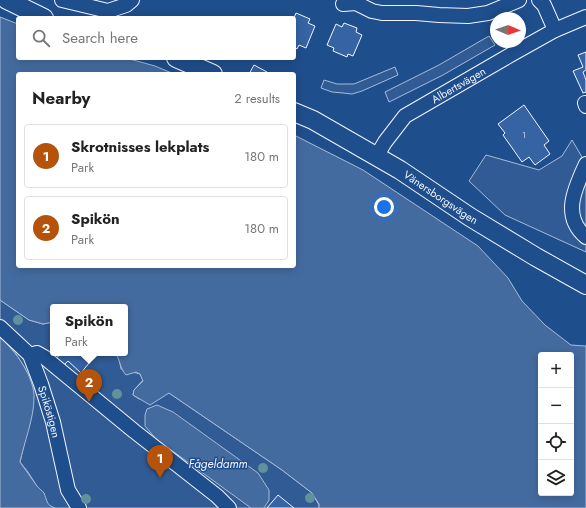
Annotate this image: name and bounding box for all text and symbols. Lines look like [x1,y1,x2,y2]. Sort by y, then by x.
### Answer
north arrow [490,12,526,48]
search box [16,16,296,60]
icon: search [30,27,52,49]
text: Search here [62,27,138,49]
street label: Albertsvägen [428,63,489,107]
text: Nearby [32,86,90,110]
text: 2 results [234,89,280,108]
house number: 1 [522,128,526,141]
text: Skrotnisses lekplats [71,136,209,158]
text: 1 [43,147,49,166]
text: 180 m [244,147,279,166]
text: Park [71,158,94,177]
street label: Vänersborgsvägen [400,167,481,228]
your location [374,197,394,217]
text: Spikön [71,208,120,230]
text: 2 [42,219,50,238]
text: 180 m [244,219,279,238]
text: Park [71,230,94,249]
popup [50,304,128,356]
text: Spikön [65,310,113,332]
text: Park [65,332,88,351]
map controls [538,352,574,496]
button: + [538,352,574,388]
pin: 2 [76,369,102,402]
street label: Spiköstigen [34,384,64,439]
button: − [538,388,574,424]
button: locate [538,424,574,460]
pin: 1 [147,445,173,478]
water label: Fågeldamm [188,455,248,473]
button: layers [538,460,574,496]

